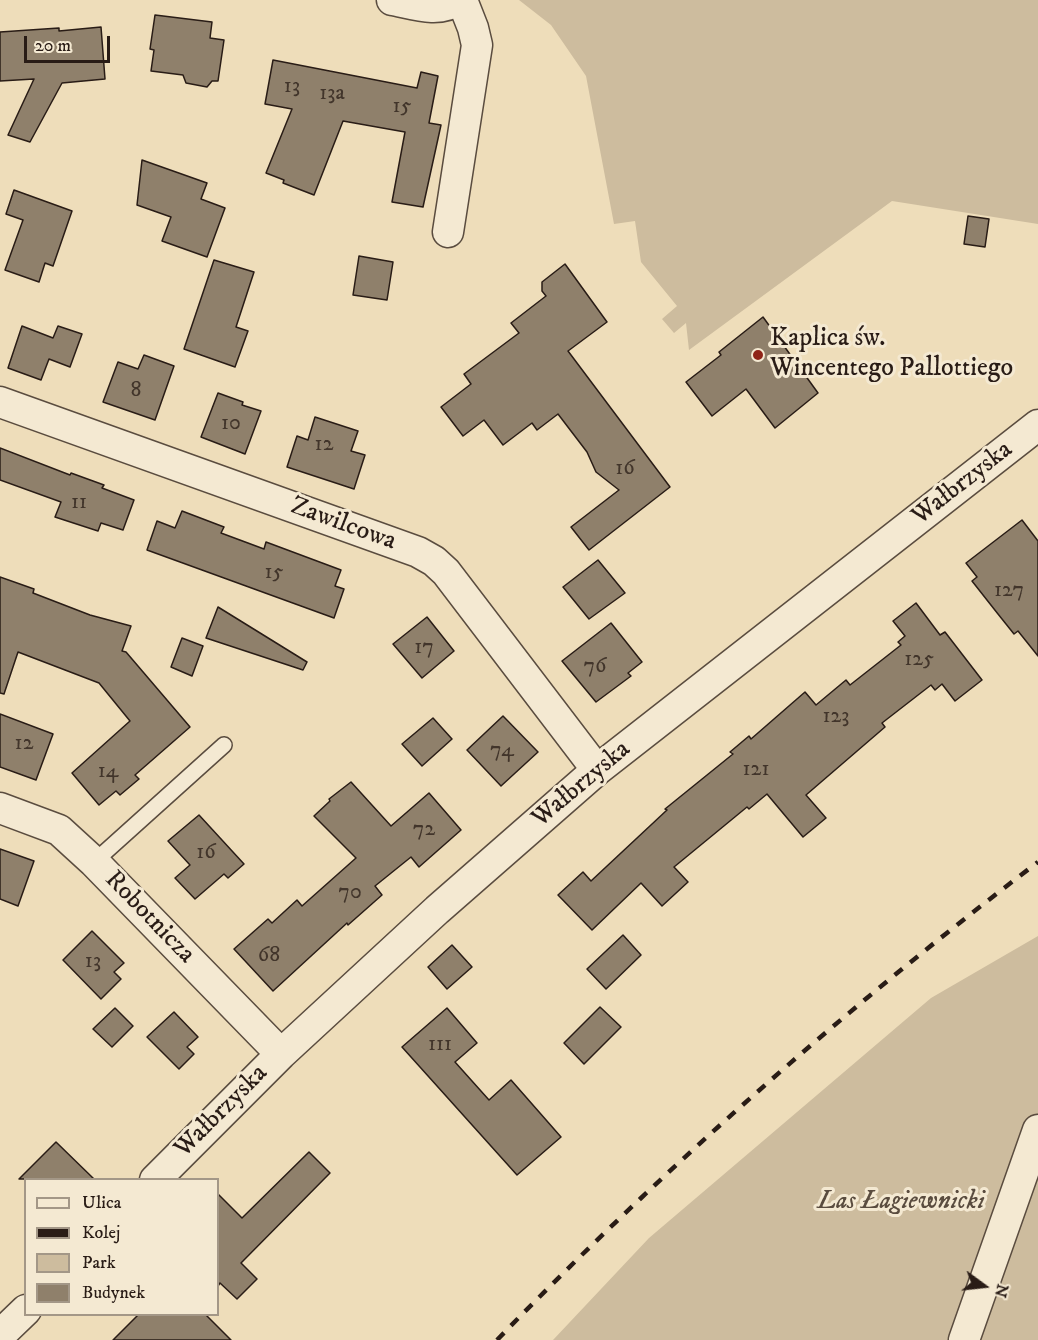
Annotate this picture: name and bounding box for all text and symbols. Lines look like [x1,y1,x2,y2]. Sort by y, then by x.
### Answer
scale bar [27,24,112,62]
text: 20 m [35,35,71,57]
house number: 13 [284,74,300,100]
house number: 13a [319,81,345,107]
house number: 15 [393,94,411,120]
place label: Kaplica św. Wincentego Pallottiego [770,324,1013,386]
marker: Kaplica św. Wincentego Pallottiego [751,348,765,362]
house number: 8 [130,378,142,404]
house number: 10 [221,411,241,437]
house number: 12 [315,432,333,458]
street label: Wałbrzyska [907,435,1019,533]
house number: 16 [615,456,635,482]
house number: 11 [71,490,87,516]
street label: Zawilcowa [286,492,400,558]
house number: 15 [265,560,283,586]
house number: 127 [994,578,1024,604]
house number: 17 [414,635,434,661]
house number: 125 [904,647,934,673]
house number: 76 [584,654,606,680]
house number: 123 [822,704,850,730]
house number: 12 [15,731,33,757]
street label: Wałbrzyska [526,735,638,835]
house number: 74 [490,738,514,764]
house number: 121 [743,757,769,783]
house number: 14 [98,759,118,785]
house number: 72 [413,817,435,843]
house number: 16 [196,840,216,866]
street label: Robotnicza [97,865,201,971]
house number: 70 [338,880,362,906]
house number: 68 [258,943,280,969]
house number: 13 [85,949,101,975]
house number: 111 [428,1032,452,1058]
street label: Wałbrzyska [169,1059,275,1165]
legend [24,1178,219,1316]
park label: Las Łagiewnicki [817,1187,985,1219]
text: Ulica [82,1192,121,1214]
text: Kolej [82,1222,120,1244]
text: Park [82,1252,116,1274]
north arrow [954,1256,1014,1316]
text: Budynek [82,1282,145,1304]
text: N [990,1282,1013,1300]

